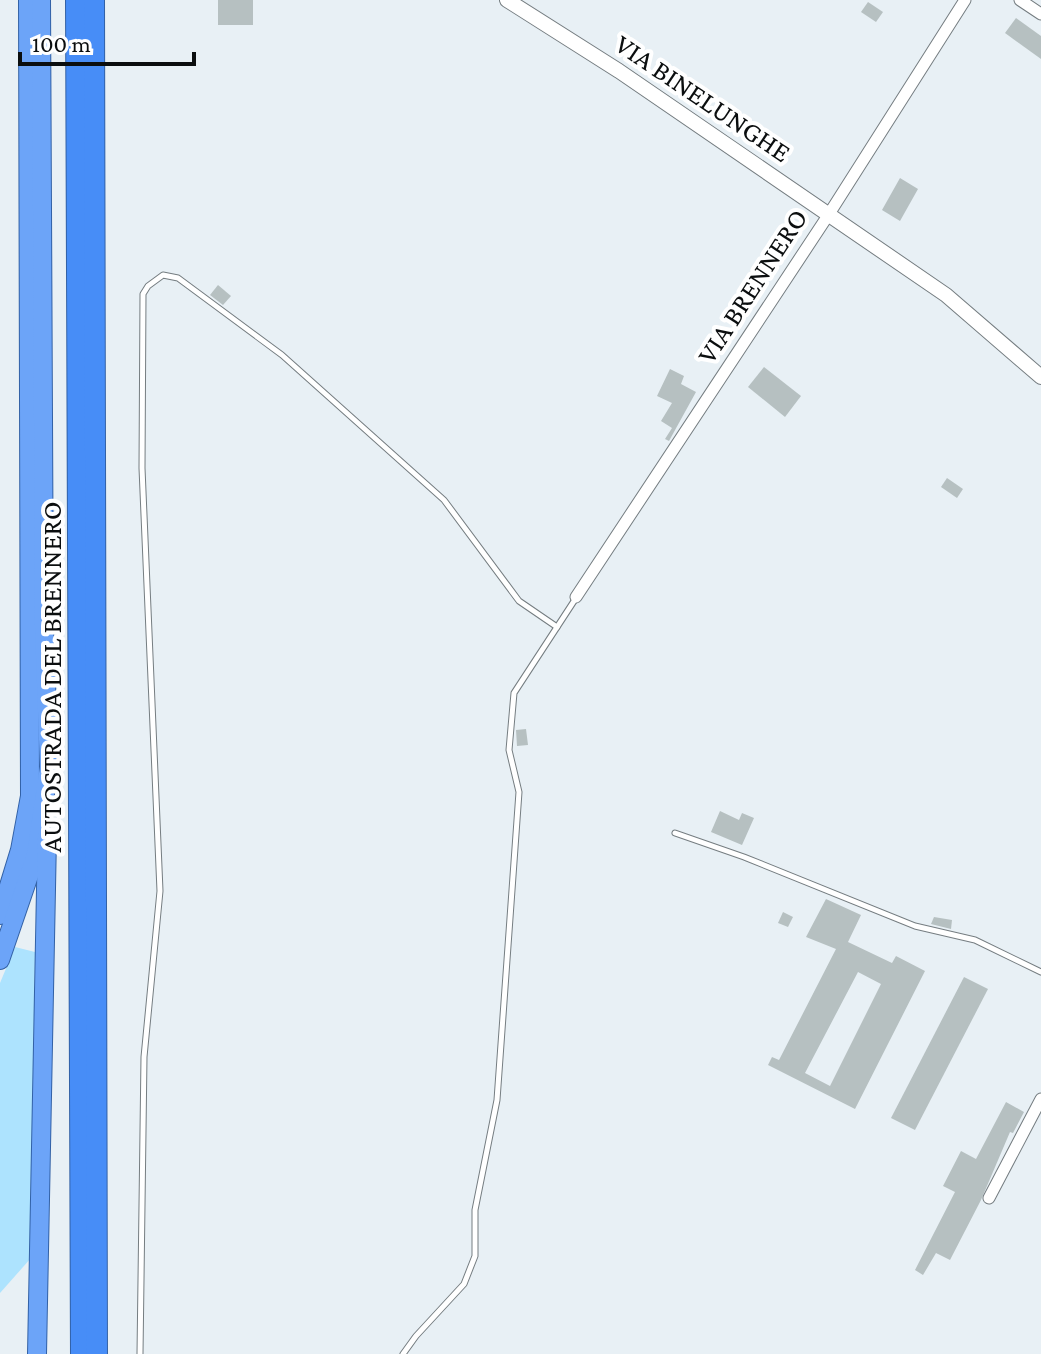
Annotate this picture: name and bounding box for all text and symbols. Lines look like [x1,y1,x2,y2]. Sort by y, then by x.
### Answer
scale bar [20,16,194,66]
street label: VIA BINELUNGHE [609,28,797,168]
text: 100 m [32,30,91,57]
street label: VIA BRENNERO [691,203,813,369]
street label: AUTOSTRADA DEL BRENNERO [36,501,67,853]

